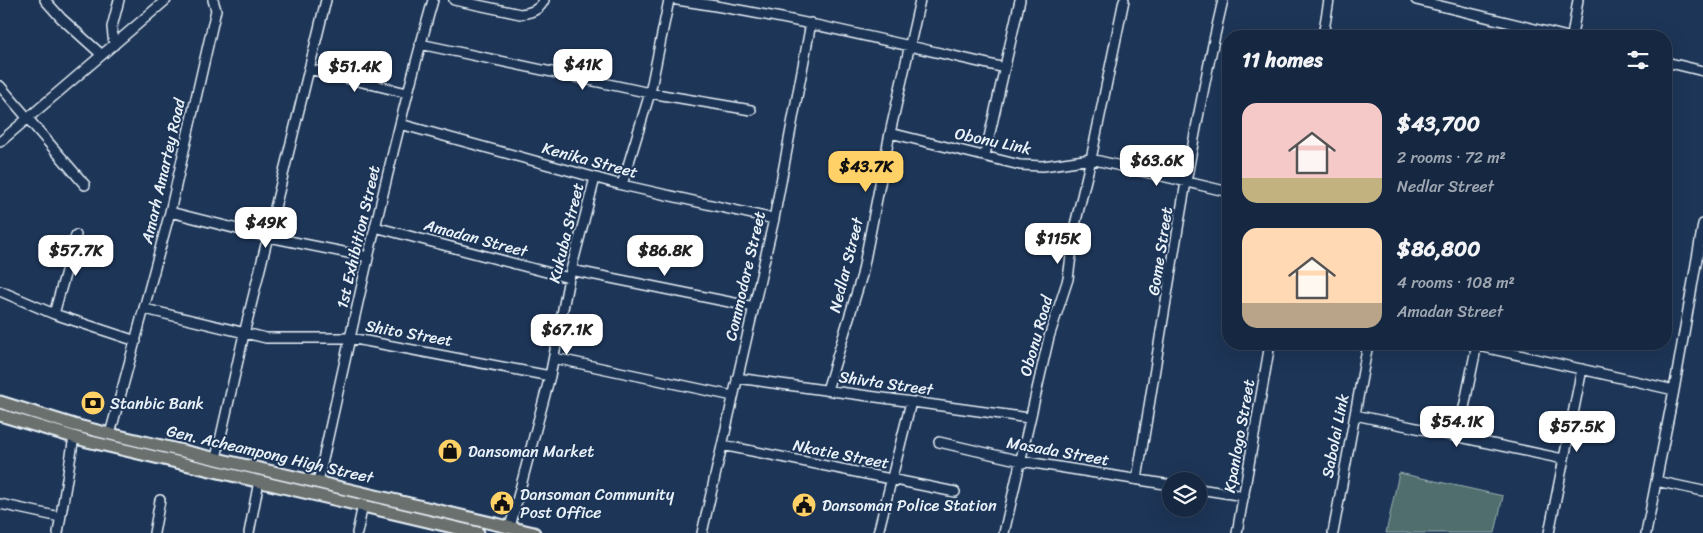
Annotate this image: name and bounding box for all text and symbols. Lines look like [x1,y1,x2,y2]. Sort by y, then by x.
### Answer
text: 11 homes [1242,41,1323,79]
icon: filters [1624,46,1652,74]
pin: $41K [553,48,613,91]
text: $41K [564,50,602,79]
pin: $51.4K [314,51,396,93]
text: $51.4K [329,52,381,81]
street label: Amarh Amartey Road [132,94,194,247]
text: $43,700 [1397,105,1480,143]
street label: Obonu Link [952,119,1034,163]
icon: home [1282,123,1342,183]
street label: Kenika Street [539,133,641,187]
text: 2 rooms · 72 m² [1397,143,1506,172]
pin: $63.6K [1116,144,1198,187]
text: $63.6K [1131,146,1183,175]
pin: $43.7K [825,150,907,193]
text: $43.7K [839,152,893,181]
street label: 1st Exhibition Street [327,162,389,312]
text: Nedlar Street [1397,172,1494,201]
street label: Kukuba Street [540,180,592,286]
street label: Gome Street [1139,205,1181,297]
pin: $49K [236,206,296,249]
text: $49K [246,208,286,237]
street label: Commodore Street [716,208,774,344]
street label: Amadan Street [420,210,532,266]
street label: Nedlar Street [820,214,872,316]
pin: $115K [1023,222,1093,265]
text: $115K [1036,224,1080,253]
text: $86,800 [1397,230,1481,268]
pin: $57.7K [35,234,117,277]
pin: $86.8K [624,234,706,277]
text: $57.7K [49,236,103,265]
text: $86.8K [638,236,692,265]
icon: home [1282,248,1342,308]
text: 4 rooms · 108 m² [1397,268,1515,297]
street label: Obonu Road [1011,291,1062,380]
text: Amadan Street [1397,297,1503,326]
street label: Shito Street [363,311,455,355]
pin: $67.1K [526,314,608,356]
text: $67.1K [542,315,592,344]
street label: Shivta Street [837,362,936,404]
street label: Kpanlogo Street [1215,377,1263,495]
place label: Stanbic Bank [110,389,204,418]
bank icon: Stanbic Bank [80,390,106,416]
street label: Sabolai Link [1313,391,1357,481]
pin: $54.1K [1416,406,1498,448]
text: $54.1K [1431,407,1483,436]
pin: $57.5K [1536,410,1618,453]
text: $57.5K [1550,412,1604,441]
street label: Gen. Acheampong High Street [164,416,377,492]
street label: Masada Street [1004,428,1112,474]
street label: Nkatie Street [790,430,892,478]
place label: Dansoman Market [468,437,594,466]
shop icon: Dansoman Market [437,438,463,464]
map controls [1162,472,1207,517]
button: layers [1162,472,1207,517]
place label: Dansoman Community Post Office [520,480,675,527]
public building icon: Dansoman Community Post Office [489,490,515,516]
place label: Dansoman Police Station [822,491,997,520]
public building icon: Dansoman Police Station [791,492,817,518]

